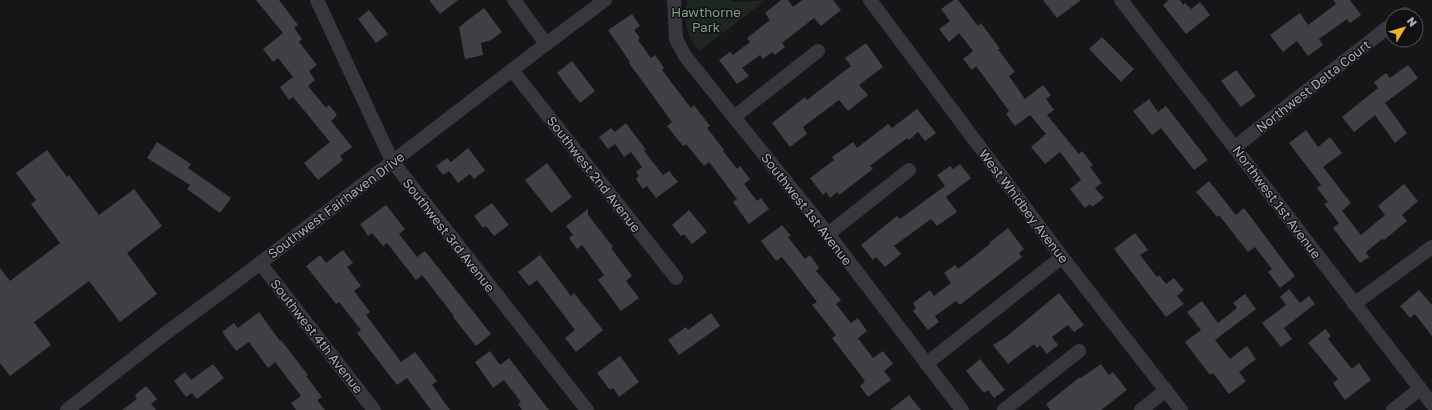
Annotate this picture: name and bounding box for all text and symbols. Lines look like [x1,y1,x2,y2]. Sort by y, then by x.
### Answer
park label: Hawthorne Park [671,4,741,35]
north arrow [1384,8,1424,48]
text: N [1405,14,1420,29]
street label: Northwest Delta Court [1253,36,1373,136]
street label: Southwest 2nd Avenue [544,113,644,235]
street label: Northwest 1st Avenue [1229,143,1325,261]
street label: West Whidbey Avenue [976,146,1072,266]
street label: Southwest Fairhaven Drive [265,148,407,262]
street label: Southwest 1st Avenue [758,150,856,268]
street label: Southwest 3rd Avenue [400,175,498,295]
street label: Southwest 4th Avenue [267,276,367,396]

